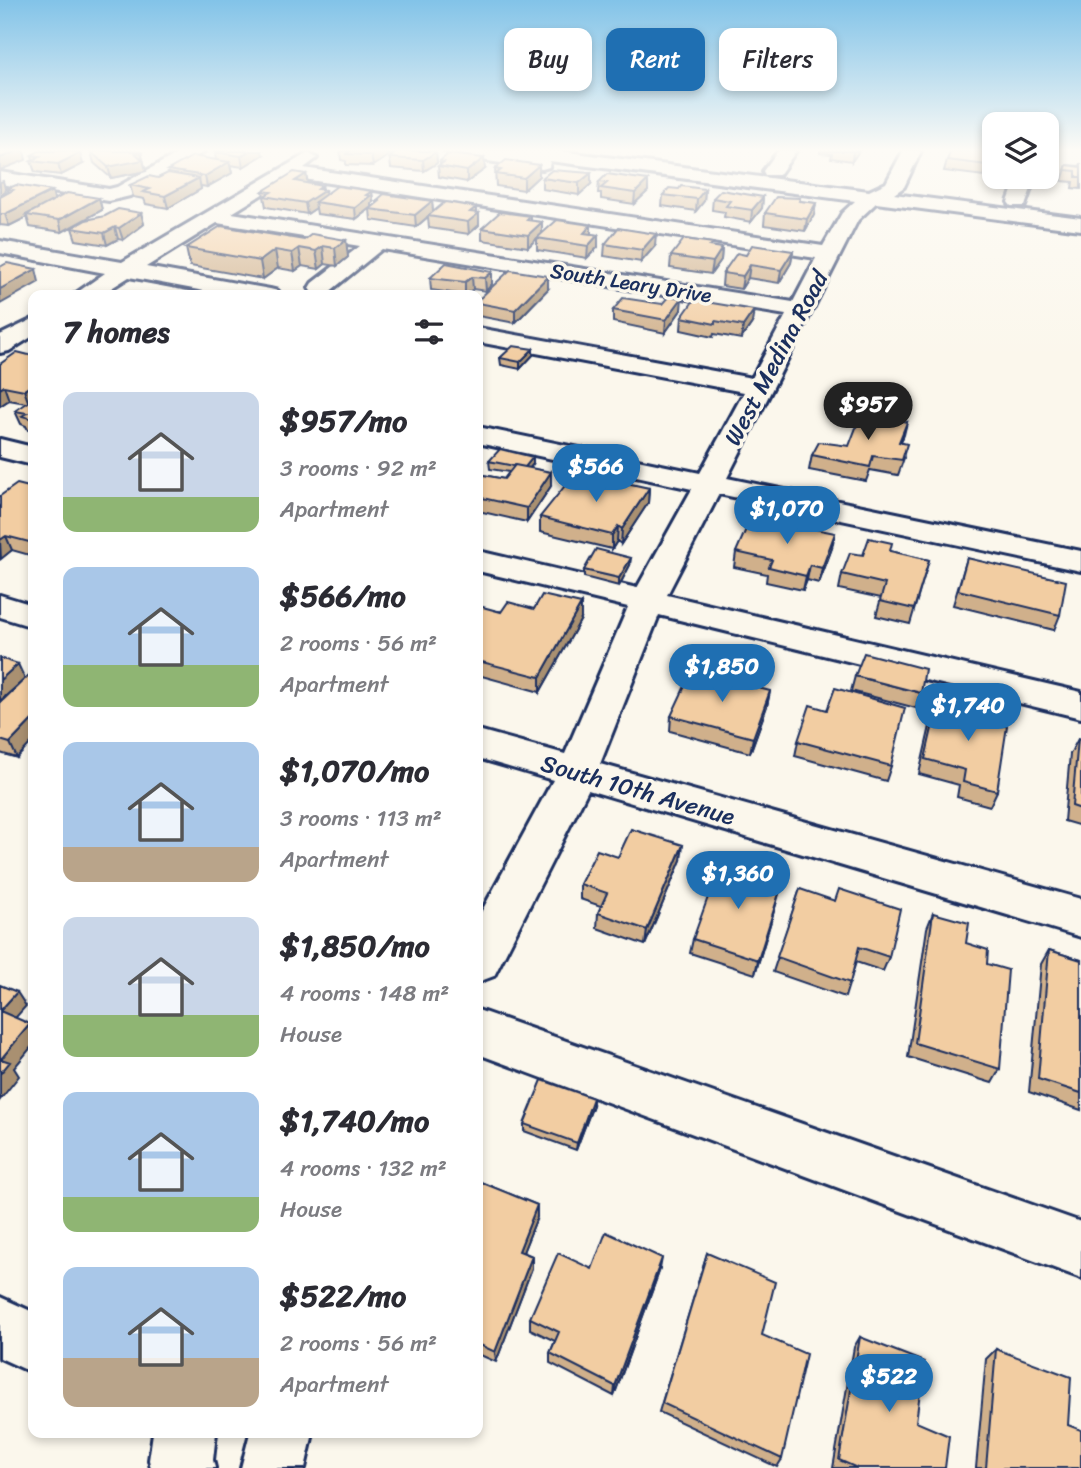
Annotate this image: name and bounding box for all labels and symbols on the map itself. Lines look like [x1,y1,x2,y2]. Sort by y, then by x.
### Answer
street label: South Leary Drive [548,251,714,315]
street label: West Medina Road [712,262,841,453]
pin: $957 [827,382,909,442]
pin: $566 [555,444,637,504]
pin: $1,070 [730,486,844,546]
pin: $1,850 [665,644,779,704]
pin: $1,740 [911,684,1025,743]
street label: South 10th Avenue [536,742,740,838]
pin: $1,360 [681,852,795,911]
pin: $522 [848,1354,930,1414]

